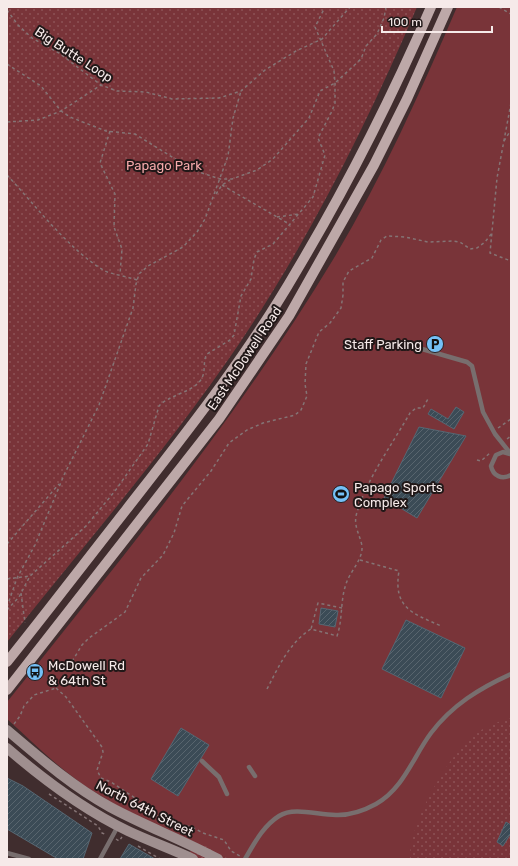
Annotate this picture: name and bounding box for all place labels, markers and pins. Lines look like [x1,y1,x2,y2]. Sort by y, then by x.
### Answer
parking icon: Staff Parking [425,334,445,354]
place label: Staff Parking [344,337,422,353]
place label: Papago Sports Complex [354,480,443,510]
sports icon: Papago Sports Complex [331,484,351,504]
place label: McDowell Rd & 64th St [48,658,125,688]
bus stop icon: McDowell Rd & 64th St [25,662,45,682]

